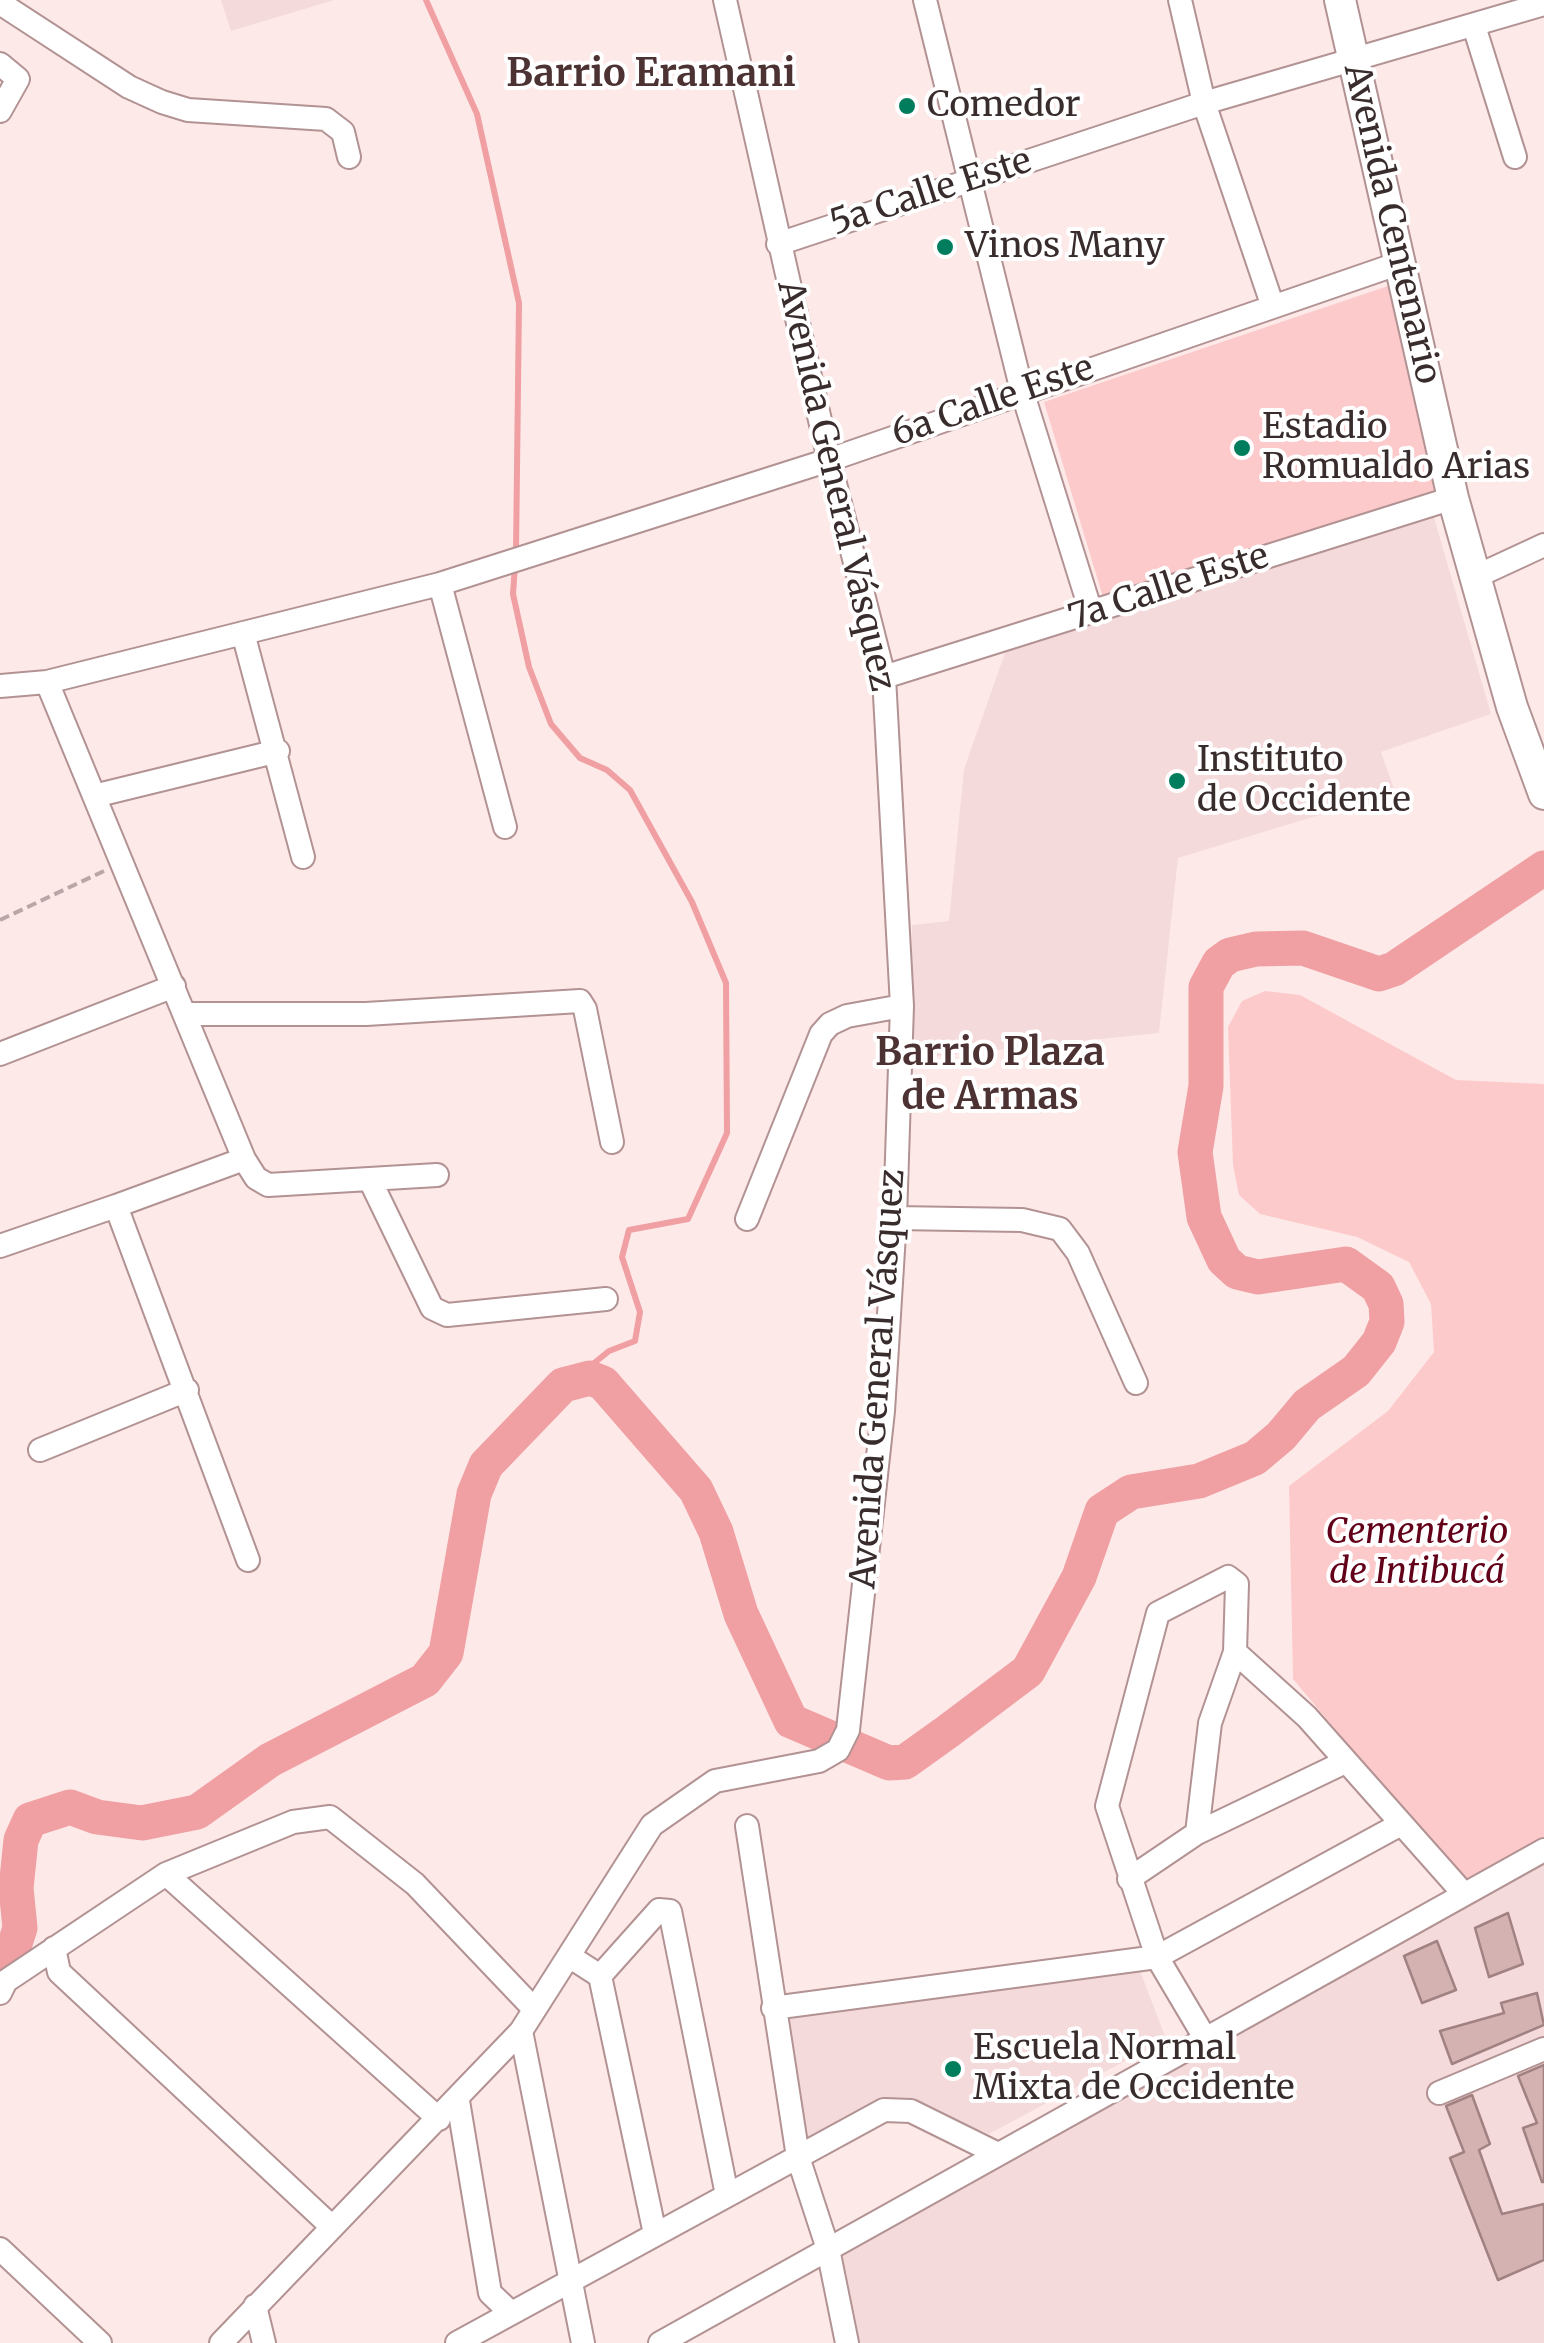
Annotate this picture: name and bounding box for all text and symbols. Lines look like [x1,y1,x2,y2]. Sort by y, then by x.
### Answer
district label: Barrio Eramani [506,52,796,98]
street label: Avenida Centenario [1334,60,1448,388]
place label: Comedor [927,85,1081,127]
marker: Comedor [896,95,918,117]
street label: 5a Calle Este [825,141,1037,245]
place label: Vinos Many [965,226,1165,268]
marker: Vinos Many [934,236,956,258]
street label: Avenida General Vásquez [767,277,903,695]
street label: 6a Calle Este [887,348,1099,456]
place label: Estadio Romualdo Arias [1262,407,1530,489]
marker: Estadio Romualdo Arias [1231,437,1253,459]
street label: 7a Calle Este [1064,536,1274,640]
place label: Instituto de Occidente [1197,740,1411,822]
marker: Instituto de Occidente [1166,770,1188,792]
district label: Barrio Plaza de Armas [875,1031,1105,1120]
street label: Avenida General Vásquez [843,1168,915,1590]
park label: Cementerio de Intibucá [1326,1512,1508,1594]
place label: Escuela Normal Mixta de Occidente [973,2028,1295,2110]
marker: Escuela Normal Mixta de Occidente [942,2058,964,2080]

